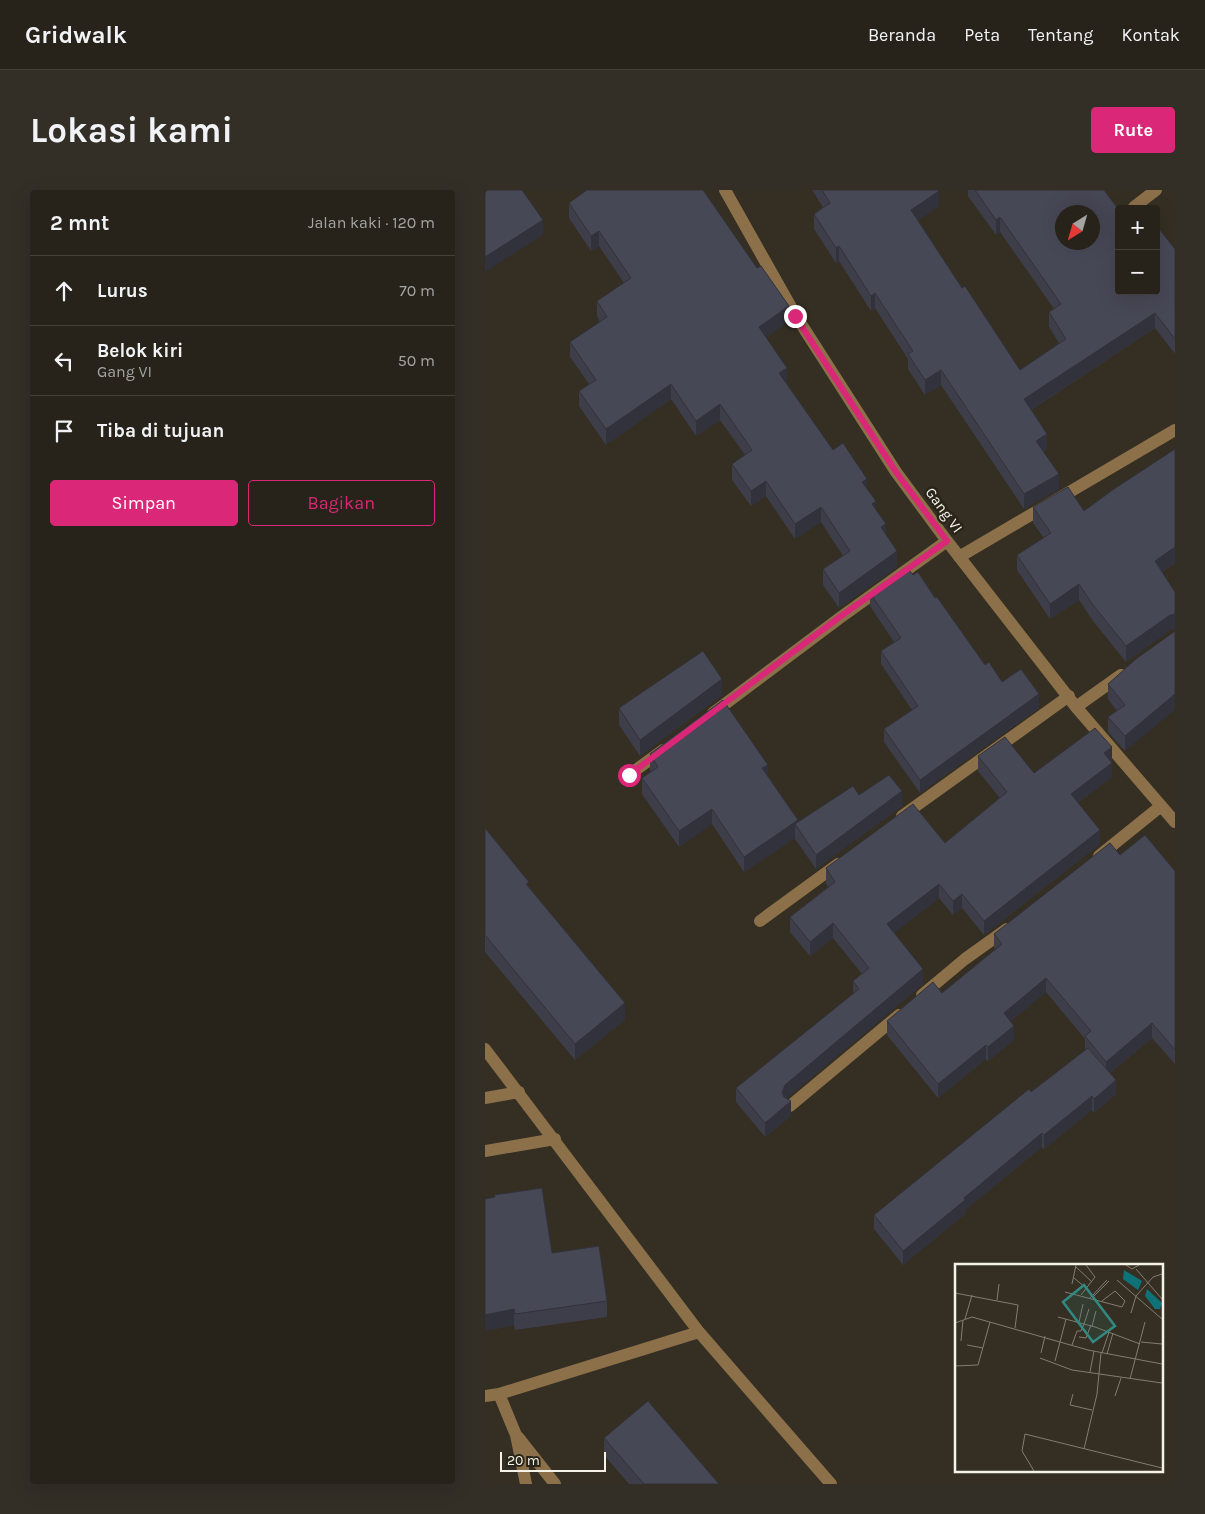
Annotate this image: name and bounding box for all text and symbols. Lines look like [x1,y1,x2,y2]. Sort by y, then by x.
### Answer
text: Gridwalk [25,21,127,49]
text: Beranda [868,24,936,46]
text: Peta [964,24,1000,46]
text: Tentang [1028,24,1094,46]
text: Kontak [1122,24,1180,46]
button: Rute [1091,107,1175,153]
text: Lokasi kami [30,110,233,151]
north arrow [1055,205,1100,250]
map controls [1115,205,1160,295]
button: + [1115,205,1160,250]
text: 2 mnt [50,211,109,235]
text: Jalan kaki · 120 m [308,213,435,232]
button: − [1115,250,1160,295]
icon: ahead [50,277,78,305]
text: Lurus [97,280,148,302]
text: 70 m [399,281,435,300]
route end [784,305,807,328]
text: Belok kiri [97,340,183,362]
icon: left [50,347,78,375]
text: 50 m [398,351,435,370]
text: Gang VI [97,362,152,381]
icon: arrive [50,417,78,445]
text: Tiba di tujuan [97,420,224,442]
button: Simpan [50,480,238,526]
button: Bagikan [248,480,435,526]
street label: Gang VI [922,484,966,536]
route start [618,764,641,787]
inset map [955,1264,1163,1472]
scale bar [500,1449,606,1472]
text: 20 m [507,1452,540,1469]

